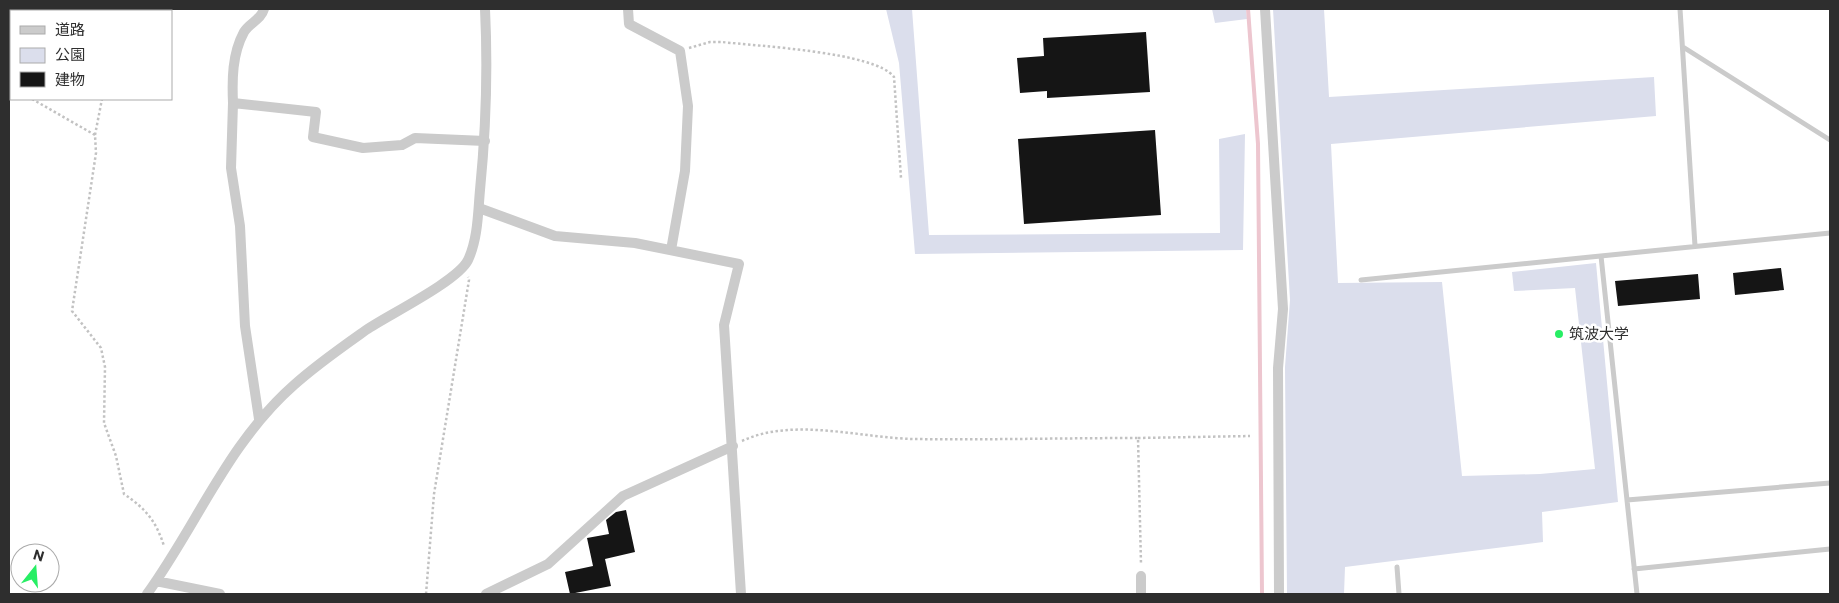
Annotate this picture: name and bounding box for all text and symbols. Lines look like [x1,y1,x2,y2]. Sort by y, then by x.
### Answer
legend [10,10,172,100]
text: 道路 [55,20,85,38]
text: 公園 [55,45,85,63]
text: 建物 [55,70,85,88]
place label: 筑波大学 [1569,324,1629,342]
marker: 筑波大学 [1553,328,1565,340]
north arrow [10,543,60,593]
text: N [31,545,46,565]

